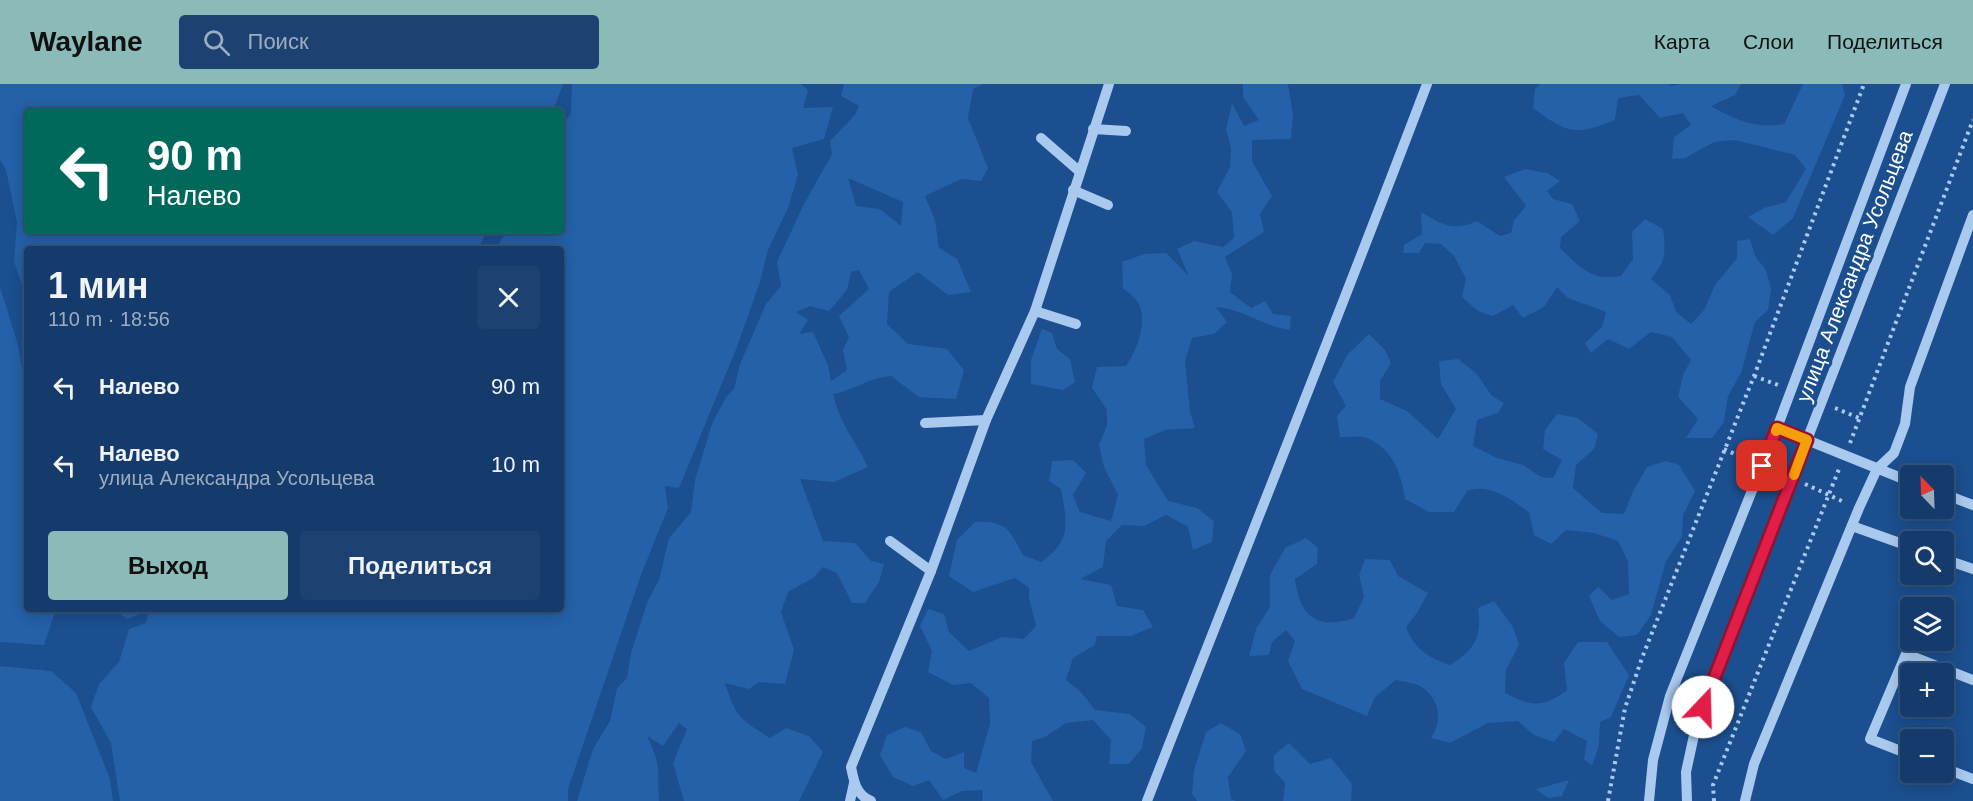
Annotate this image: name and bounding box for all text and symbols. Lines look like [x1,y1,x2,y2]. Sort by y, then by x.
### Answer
search box [179,15,599,69]
text: Waylane [30,26,143,57]
icon: search [200,26,233,59]
text: Поиск [248,29,309,54]
text: Карта [1654,30,1710,53]
text: Слои [1743,30,1794,53]
text: Поделиться [1827,30,1943,53]
street label: улица Александра Усольцева [1791,127,1917,405]
icon: left [48,132,126,210]
text: 90 m [147,132,243,179]
text: Налево [147,181,241,211]
text: 1 мин [48,265,149,306]
button: close [477,266,540,329]
text: 110 m · 18:56 [48,308,170,330]
icon: left [48,371,81,404]
text: Налево [99,374,180,399]
text: 90 m [491,374,540,399]
pin [1736,440,1787,491]
text: Налево [99,441,180,466]
icon: left [48,449,81,482]
icon: arrive [1745,449,1778,482]
text: 10 m [491,452,540,477]
north arrow [1900,465,1954,519]
map controls [1900,465,1954,783]
text: улица Александра Усольцева [99,467,375,489]
button: Выход [48,531,288,600]
button: Поделиться [300,531,540,600]
button: search [1900,531,1954,585]
button: layers [1900,597,1954,651]
button: + [1900,663,1954,717]
position arrow [1671,675,1735,739]
button: − [1900,729,1954,783]

